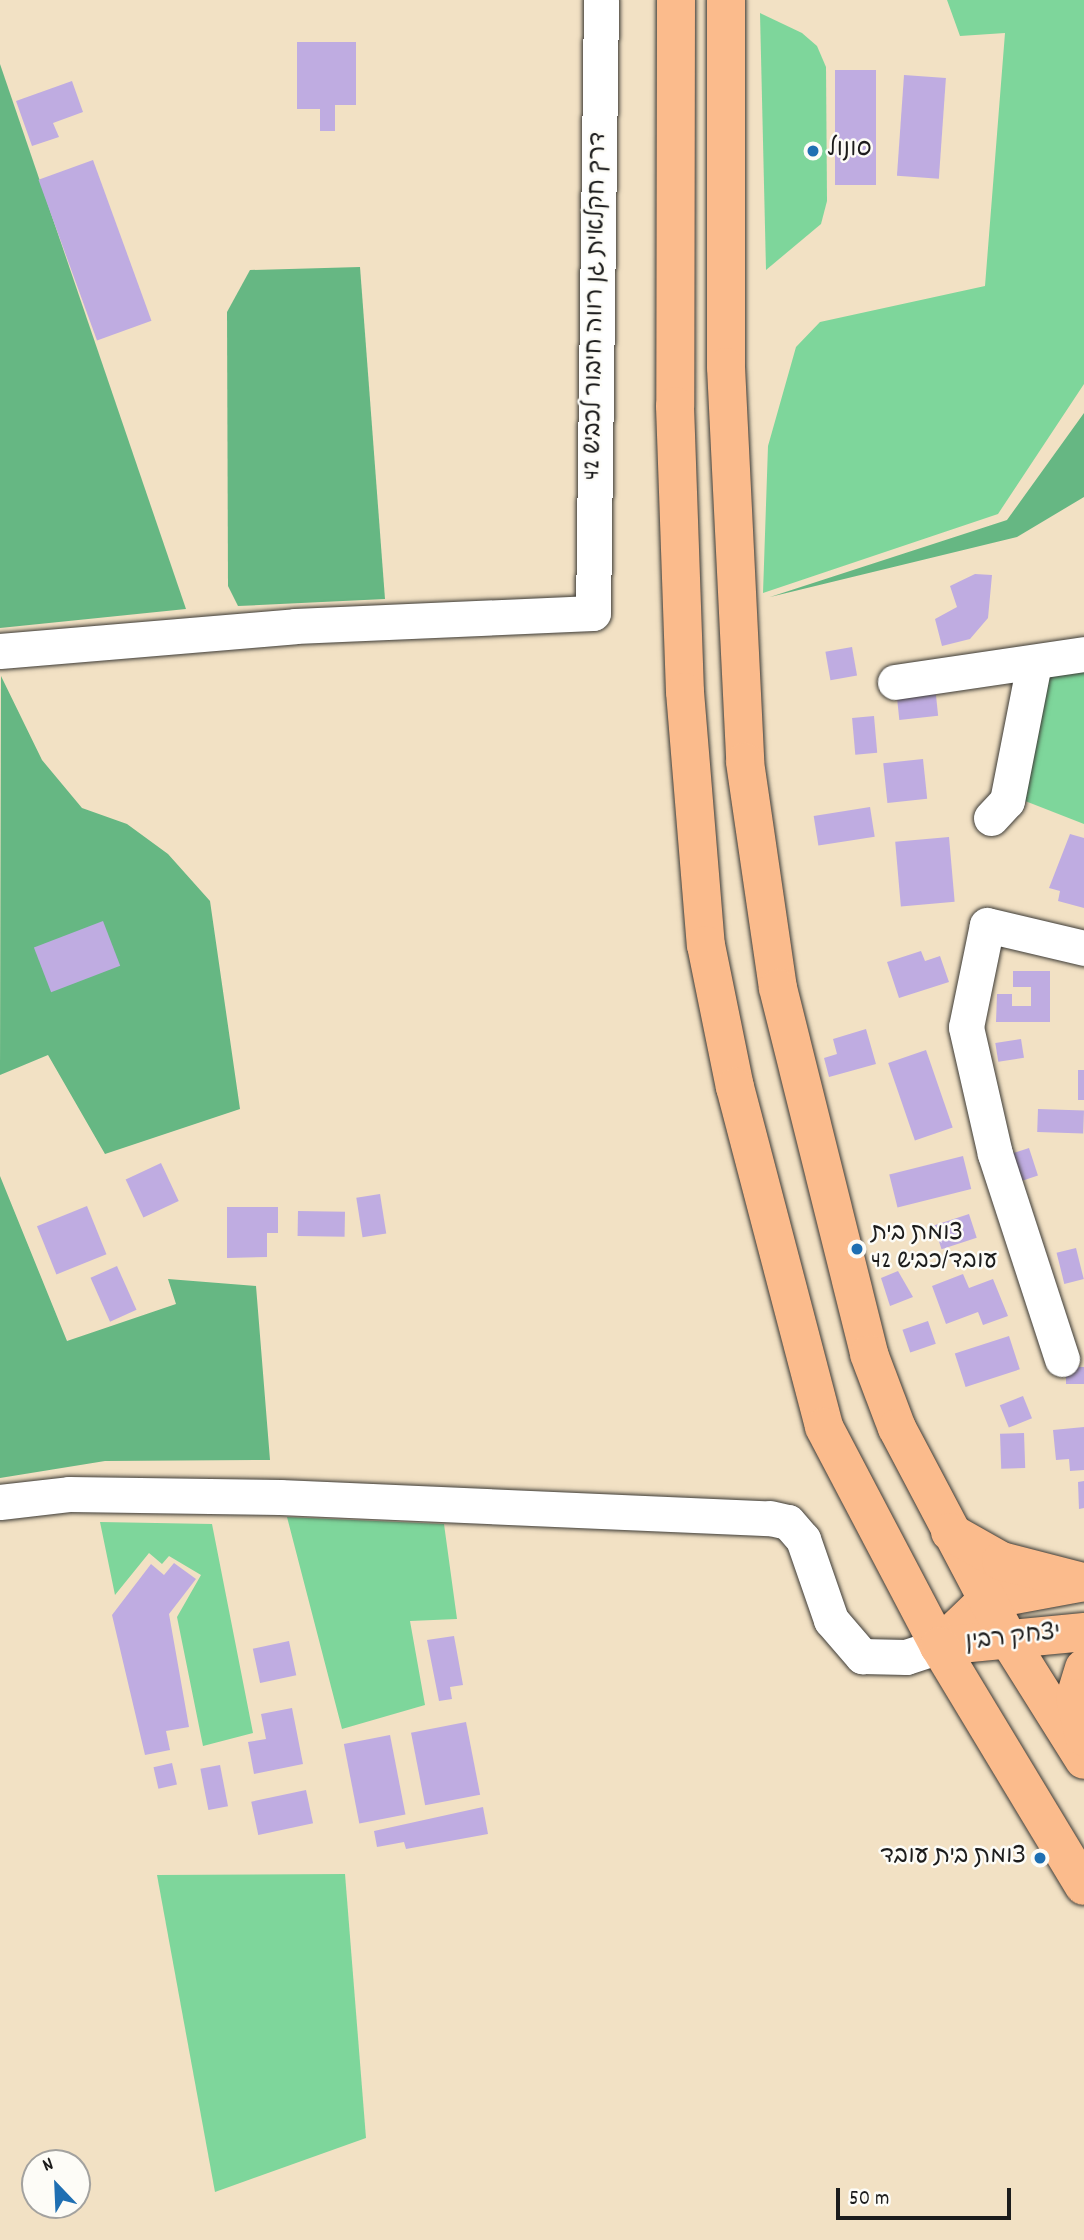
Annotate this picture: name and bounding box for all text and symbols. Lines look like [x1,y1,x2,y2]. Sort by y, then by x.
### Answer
street label: דרך חקלאית גן רווה חיבור לכביש 42 [580,132,614,480]
place label: סונול [827,137,872,165]
marker: סונול [805,143,821,159]
place label: צומת בית עובד/כביש 42 [871,1221,997,1277]
marker: צומת בית עובד/כביש 42 [849,1241,865,1257]
street label: יצחק רבין [964,1620,1062,1658]
place label: צומת בית עובד [880,1844,1026,1872]
marker: צומת בית עובד [1032,1850,1048,1866]
north arrow [21,2149,91,2219]
text: N [39,2152,58,2180]
scale bar [839,2174,1014,2218]
text: 50 m [849,2185,889,2215]

